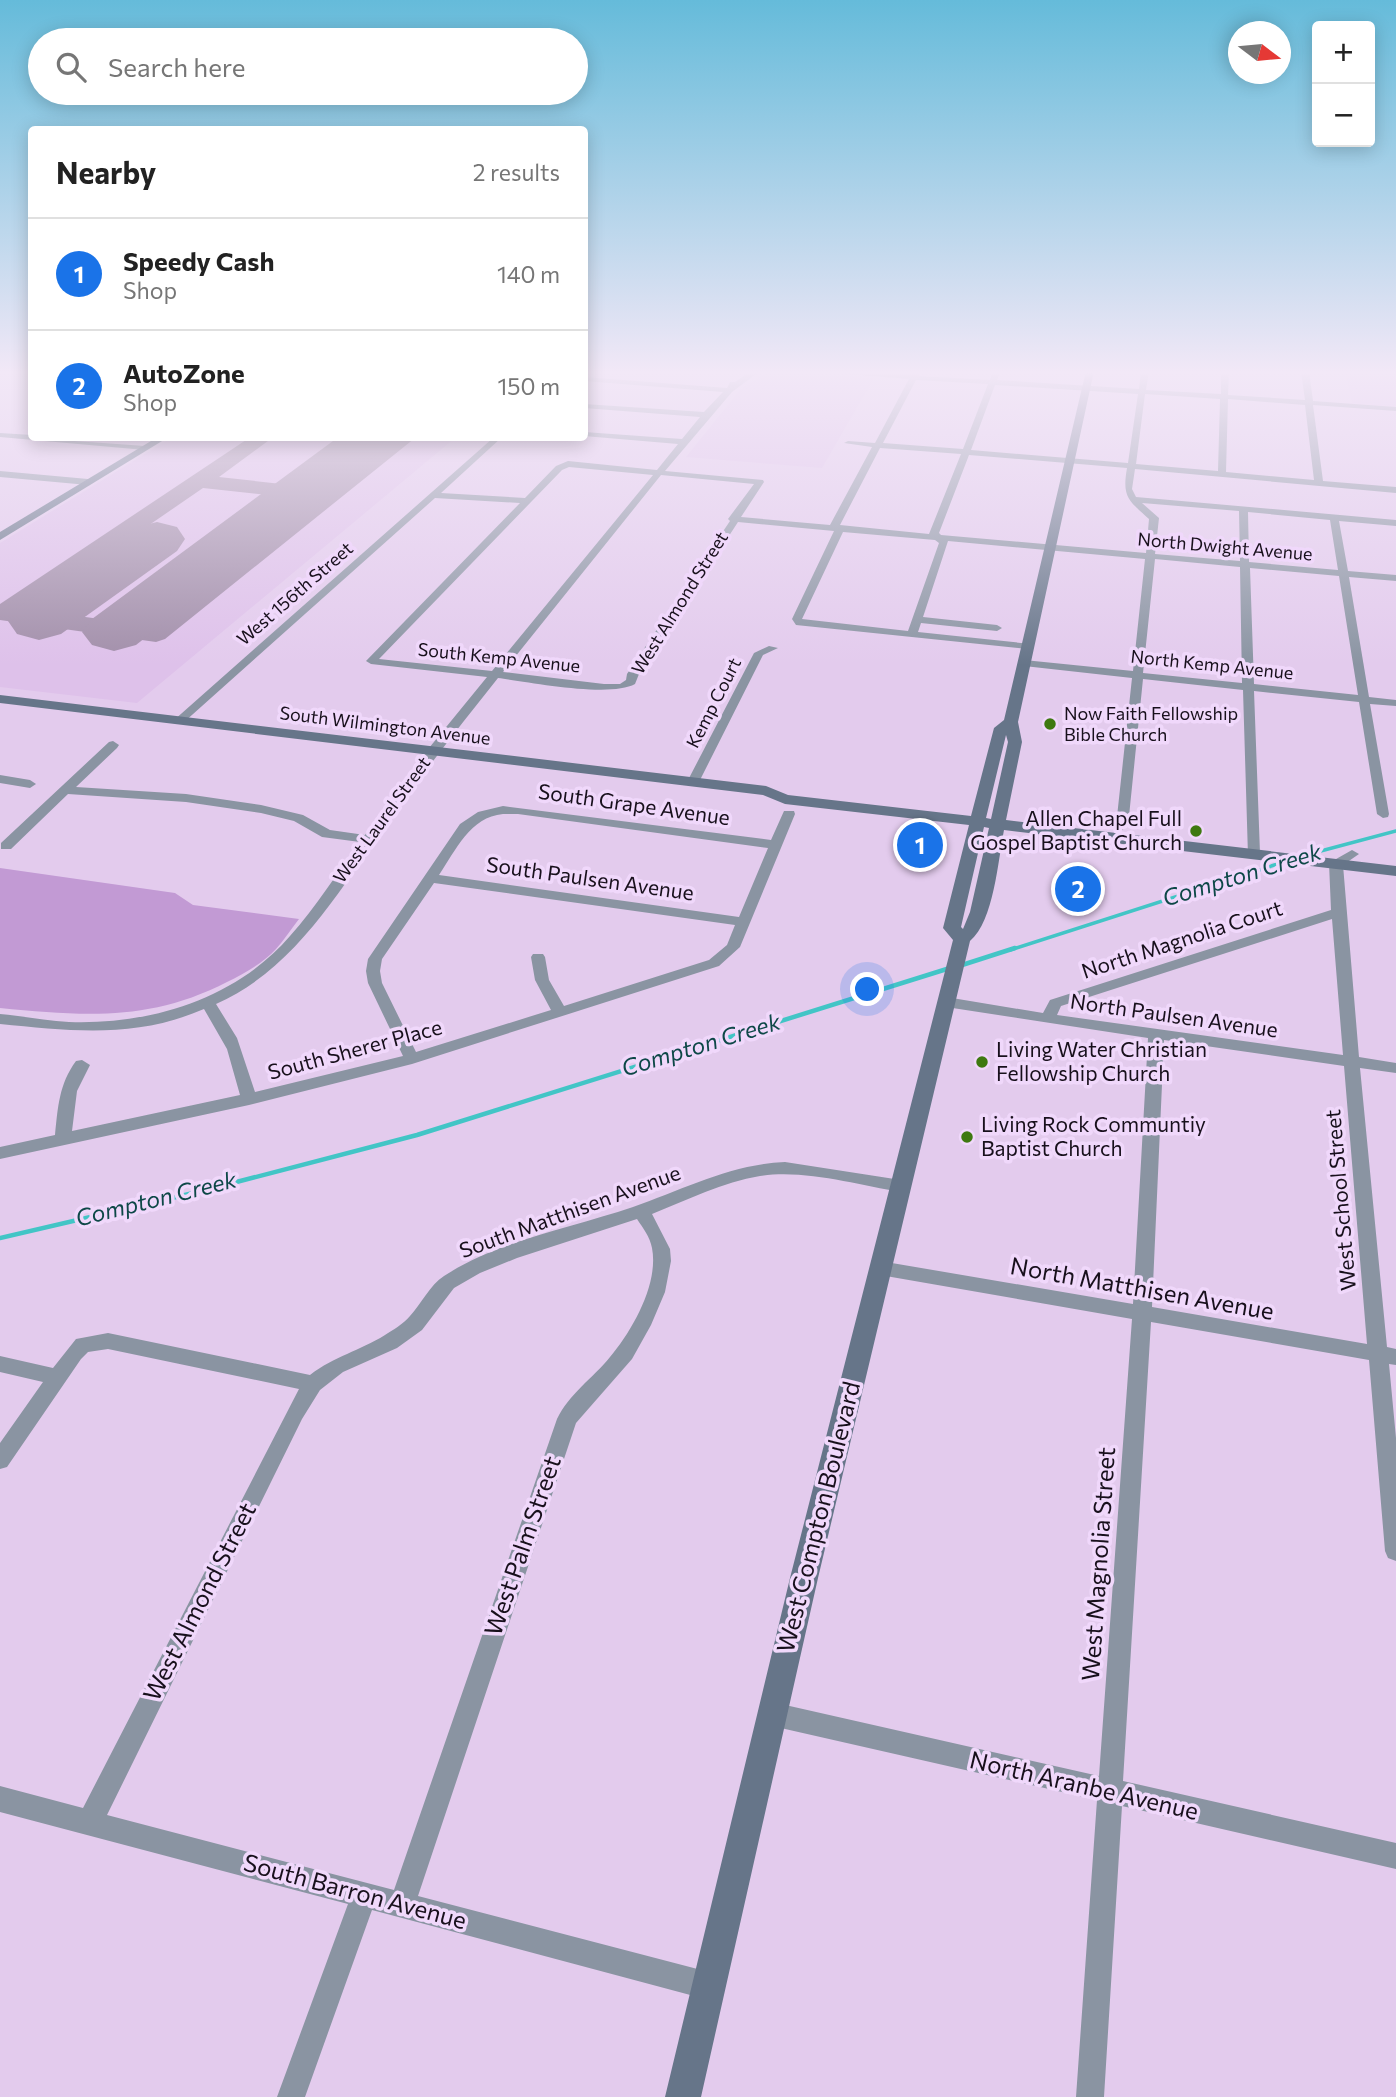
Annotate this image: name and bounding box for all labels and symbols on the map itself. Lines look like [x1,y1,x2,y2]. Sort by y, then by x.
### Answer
north arrow [1228,21,1291,84]
street label: West Almond Street [626,527,732,678]
street label: North Dwight Avenue [1137,527,1314,565]
street label: West 156th Street [232,537,357,650]
street label: South Kemp Avenue [417,638,581,676]
street label: North Kemp Avenue [1130,645,1295,683]
street label: Kemp Court [681,654,745,751]
street label: South Wilmington Avenue [278,701,492,749]
place label: Now Faith Fellowship Bible Church [1064,702,1238,745]
marker: Now Faith Fellowship Bible Church [1042,716,1058,732]
street label: West Laurel Street [328,752,434,887]
street label: South Grape Avenue [537,778,732,829]
place label: Allen Chapel Full Gospel Baptist Church [970,805,1182,854]
pin: 1 [897,819,943,871]
marker: Allen Chapel Full Gospel Baptist Church [1188,823,1204,839]
water label: Compton Creek [1159,836,1325,912]
street label: South Paulsen Avenue [485,851,696,904]
pin: 2 [1055,863,1101,915]
street label: North Magnolia Court [1078,894,1285,983]
your location [850,972,884,1006]
street label: North Paulsen Avenue [1069,988,1280,1041]
water label: Compton Creek [618,1006,784,1082]
street label: South Sherer Place [265,1013,444,1084]
place label: Living Water Christian Fellowship Church [996,1036,1207,1085]
marker: Living Water Christian Fellowship Church [974,1054,990,1070]
street label: West School Street [1319,1109,1360,1292]
place label: Living Rock Communtiy Baptist Church [981,1111,1206,1160]
marker: Living Rock Communtiy Baptist Church [959,1129,975,1145]
street label: South Matthisen Avenue [456,1159,683,1262]
water label: Compton Creek [72,1164,240,1232]
street label: North Matthisen Avenue [1008,1250,1276,1325]
street label: West Compton Boulevard [770,1378,865,1655]
street label: West Magnolia Street [1075,1446,1120,1682]
street label: West Palm Street [477,1452,566,1639]
street label: West Almond Street [136,1497,261,1705]
street label: North Aranbe Avenue [967,1744,1202,1825]
street label: South Barron Avenue [241,1847,470,1934]

